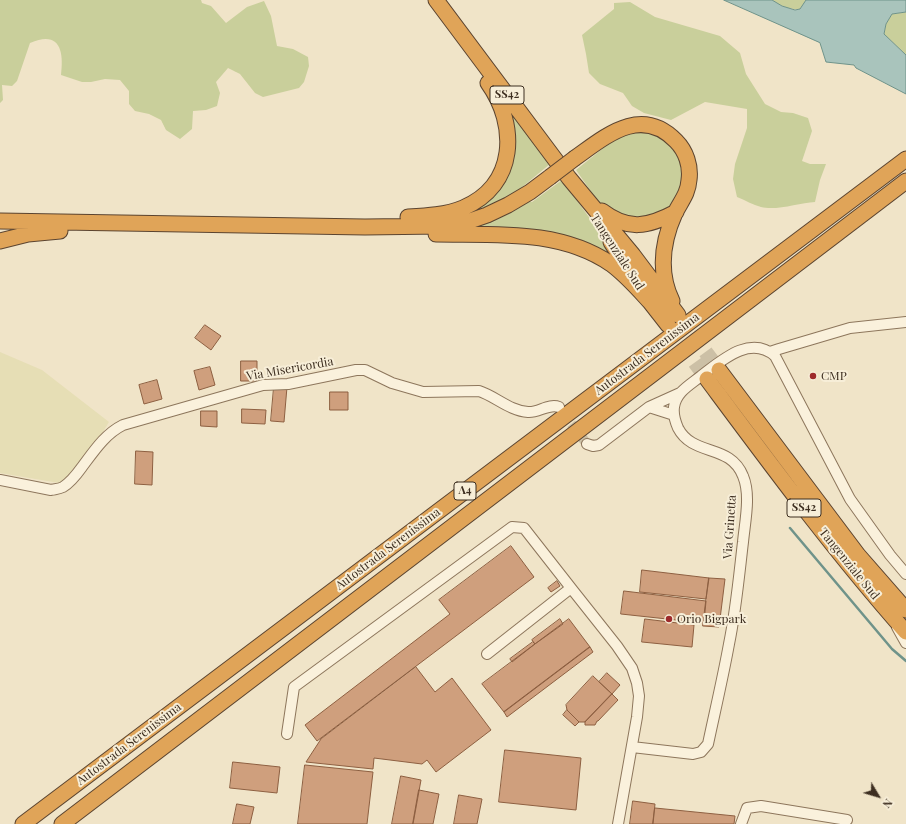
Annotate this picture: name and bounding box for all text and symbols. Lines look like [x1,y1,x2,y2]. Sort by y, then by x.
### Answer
road number: SS42 [490,86,524,104]
street label: Tangenziale Sud [587,211,647,293]
street label: Autostrada Serenissima [592,310,702,398]
street label: Via Misericordia [245,354,335,384]
place label: CMP [821,369,847,383]
marker: CMP [808,371,818,381]
road number: A4 [454,482,476,500]
street label: Via Grinetta [721,494,739,560]
road number: SS42 [787,499,821,517]
street label: Autostrada Serenissima [333,505,443,593]
street label: Tangenziale Sud [816,525,882,603]
place label: Orio Bigpark [677,612,746,626]
marker: Orio Bigpark [664,614,674,624]
street label: Autostrada Serenissima [74,700,184,788]
north arrow [858,776,898,816]
text: N [879,796,896,811]

